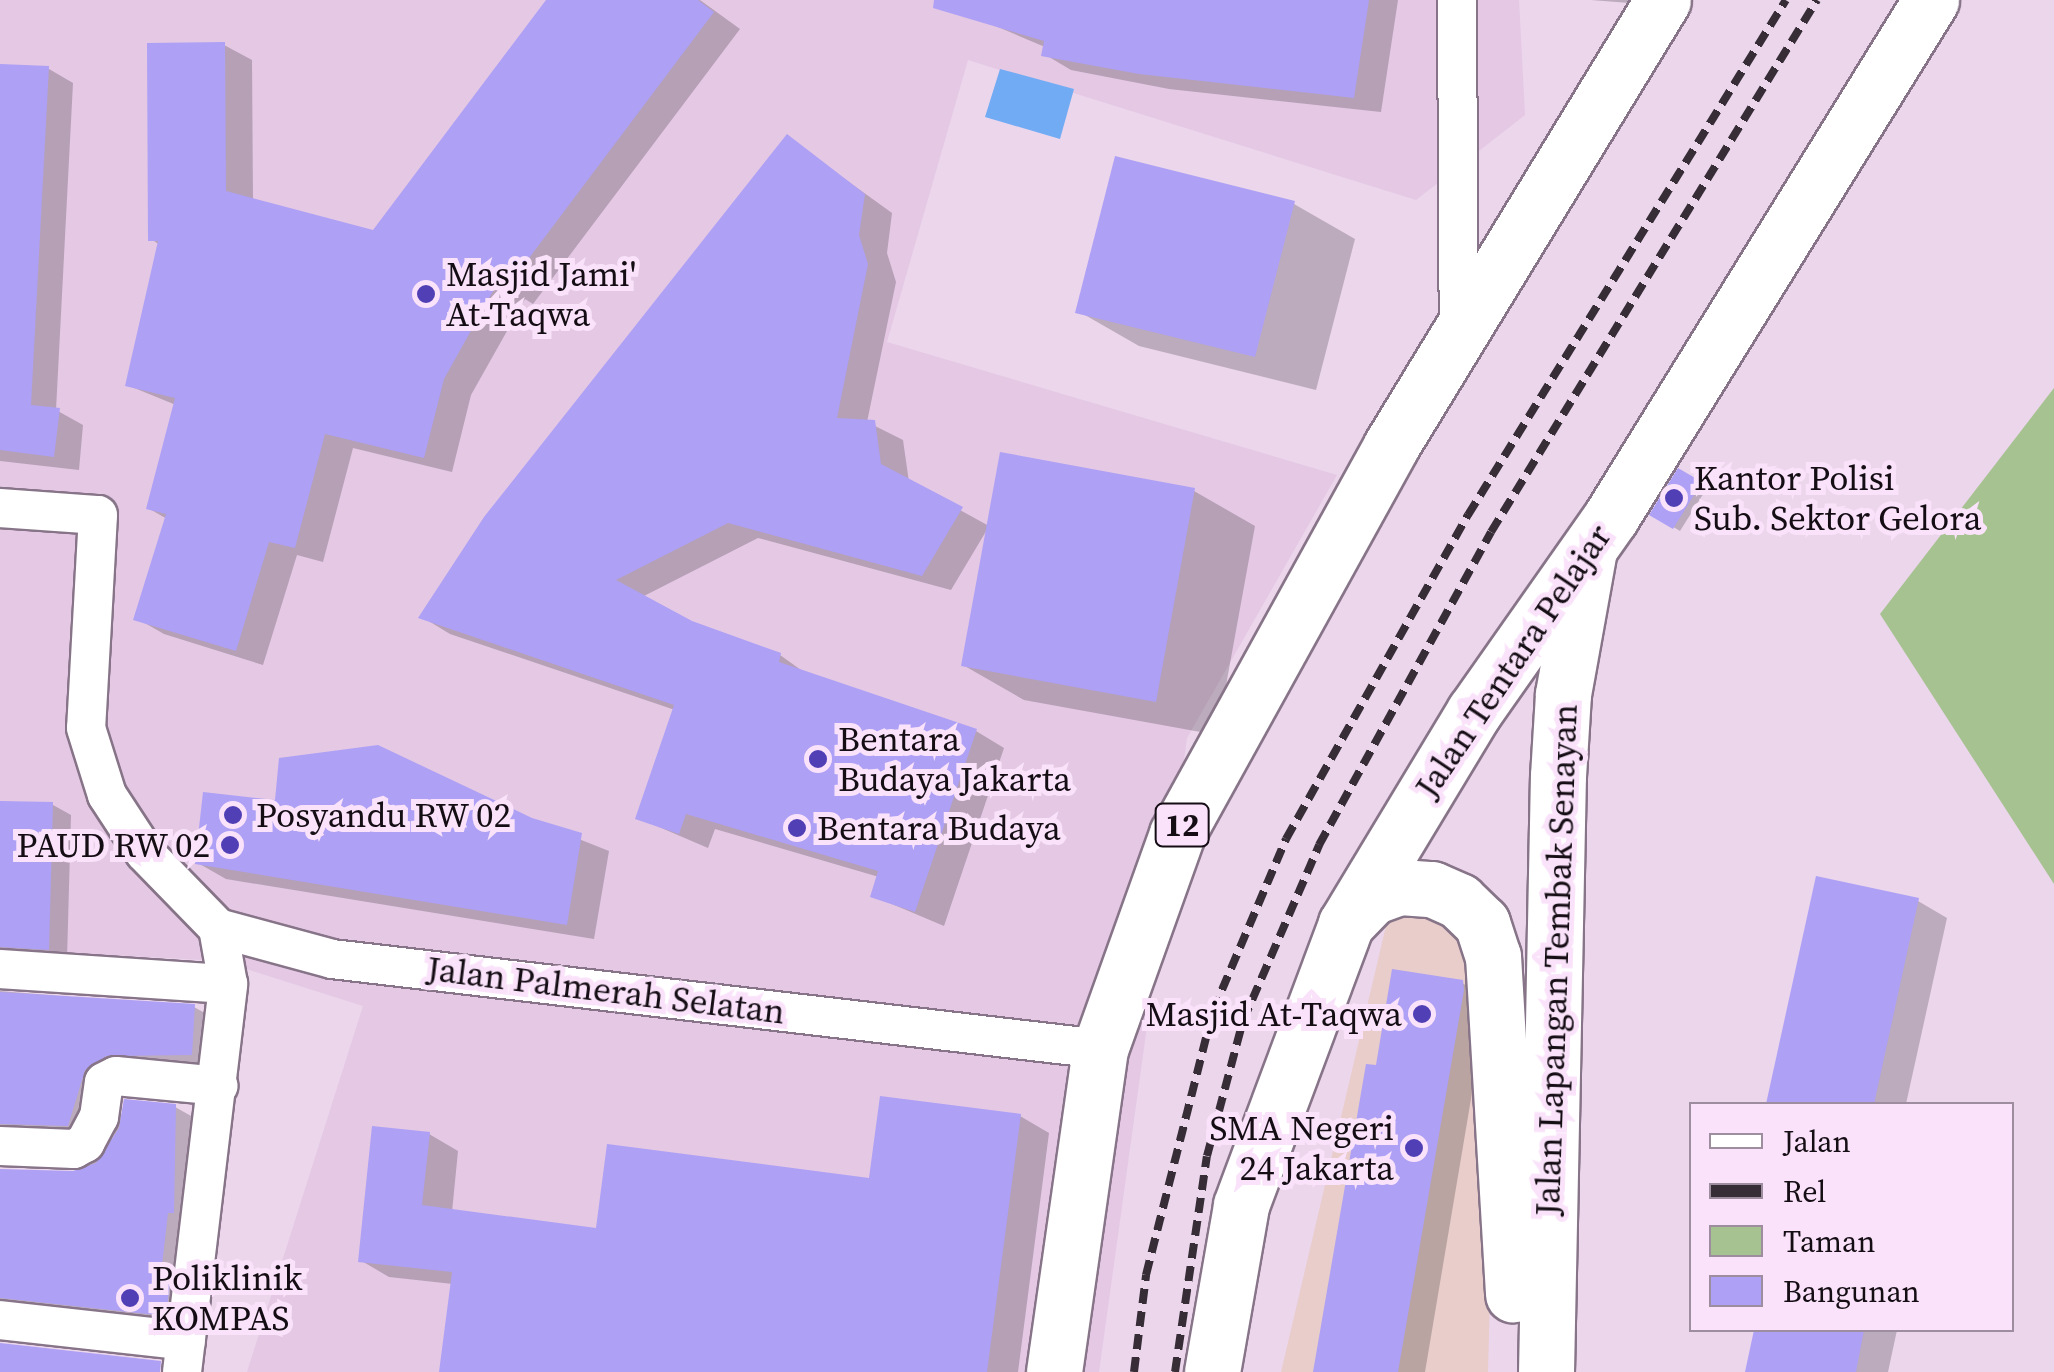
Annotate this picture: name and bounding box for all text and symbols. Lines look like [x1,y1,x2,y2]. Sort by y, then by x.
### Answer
place label: Masjid Jami' At-Taqwa [446,253,636,335]
marker: Masjid Jami' At-Taqwa [415,283,437,305]
place label: Kantor Polisi Sub. Sektor Gelora [1694,457,1981,539]
marker: Kantor Polisi Sub. Sektor Gelora [1663,487,1685,509]
street label: Jalan Tentara Pelajar [1406,516,1620,806]
street label: Jalan Lapangan Tembak Senayan [1526,703,1586,1217]
place label: Bentara Budaya Jakarta [838,718,1071,800]
marker: Bentara Budaya Jakarta [807,748,829,770]
place label: Posyandu RW 02 [256,794,512,836]
road number: 12 [1154,798,1210,852]
marker: Posyandu RW 02 [220,802,246,828]
place label: Bentara Budaya [817,807,1061,849]
marker: Bentara Budaya [786,817,808,839]
place label: PAUD RW 02 [15,824,210,866]
marker: PAUD RW 02 [219,834,241,856]
street label: Jalan Palmerah Selatan [425,947,787,1033]
place label: Masjid At-Taqwa [1146,993,1402,1035]
marker: Masjid At-Taqwa [1411,1003,1433,1025]
legend [1689,1102,2014,1332]
place label: SMA Negeri 24 Jakarta [1209,1107,1394,1189]
text: Jalan [1783,1121,1851,1162]
marker: SMA Negeri 24 Jakarta [1403,1137,1425,1159]
text: Rel [1783,1171,1826,1212]
text: Taman [1783,1221,1875,1262]
place label: Poliklinik KOMPAS [152,1257,302,1339]
text: Bangunan [1783,1271,1920,1312]
marker: Poliklinik KOMPAS [117,1285,143,1311]

